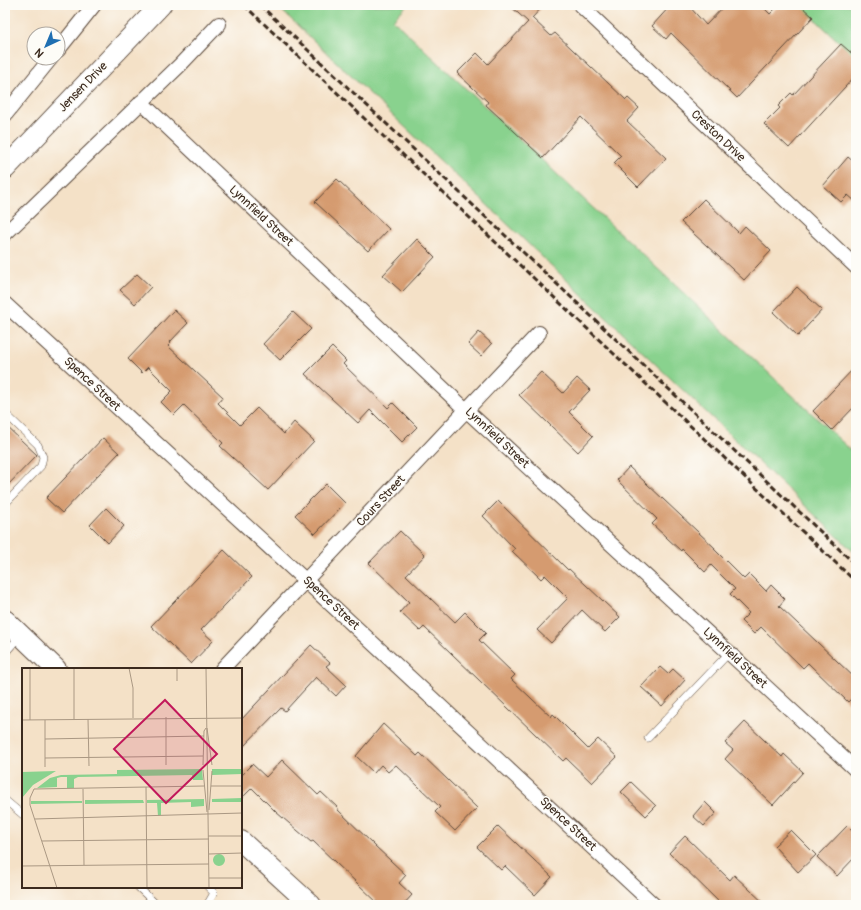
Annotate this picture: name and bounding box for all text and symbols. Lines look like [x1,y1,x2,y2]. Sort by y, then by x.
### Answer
north arrow [26,26,66,66]
text: N [32,45,47,60]
street label: Jensen Drive [55,59,111,115]
street label: Creston Drive [688,107,748,165]
street label: Lynnfield Street [226,182,296,250]
street label: Spence Street [60,354,124,414]
street label: Lynnfield Street [462,404,532,472]
street label: Cours Street [353,472,409,530]
street label: Spence Street [299,573,363,633]
street label: Lynnfield Street [700,624,770,692]
inset map [22,668,242,888]
street label: Spence Street [536,794,600,854]

